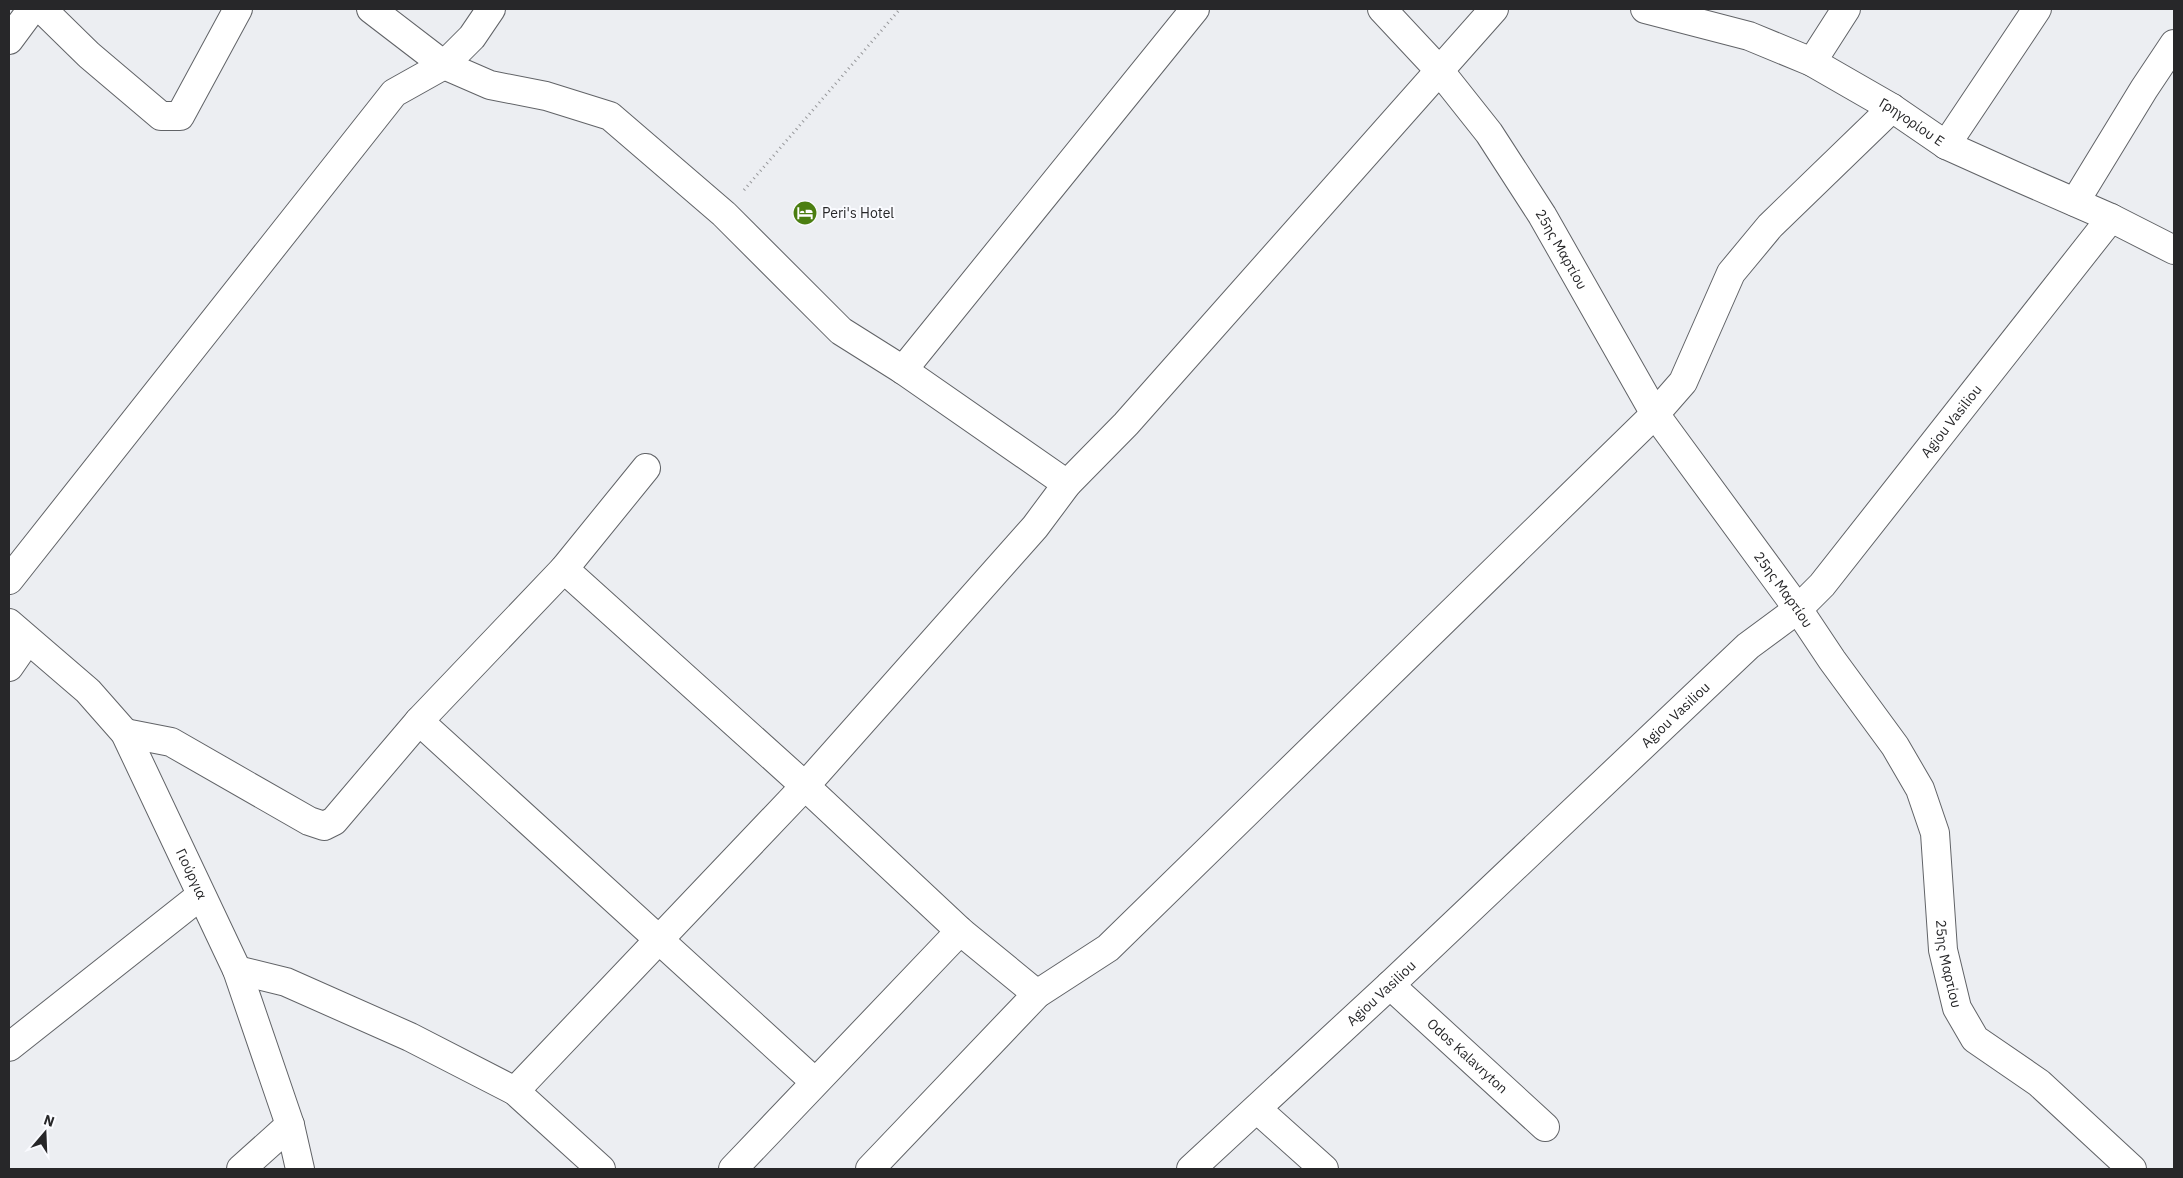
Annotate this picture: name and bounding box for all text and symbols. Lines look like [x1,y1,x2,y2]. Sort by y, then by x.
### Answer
street label: Γρηγορίου Ε [1876,94,1948,150]
hotel icon: Peri's Hotel [792,200,818,226]
place label: Peri's Hotel [822,204,894,222]
street label: 25ης Μαρτίου [1532,206,1591,293]
street label: Agiou Vasiliou [1917,381,1985,461]
street label: 25ης Μαρτίου [1750,548,1817,631]
street label: Agiou Vasiliou [1637,678,1713,752]
street label: Γιούργια [172,846,211,902]
street label: 25ης Μαρτίου [1932,919,1966,1010]
street label: Agiou Vasiliou [1343,956,1419,1030]
street label: Odos Kalavryton [1423,1014,1512,1097]
north arrow [20,1108,70,1158]
text: N [42,1111,57,1131]

